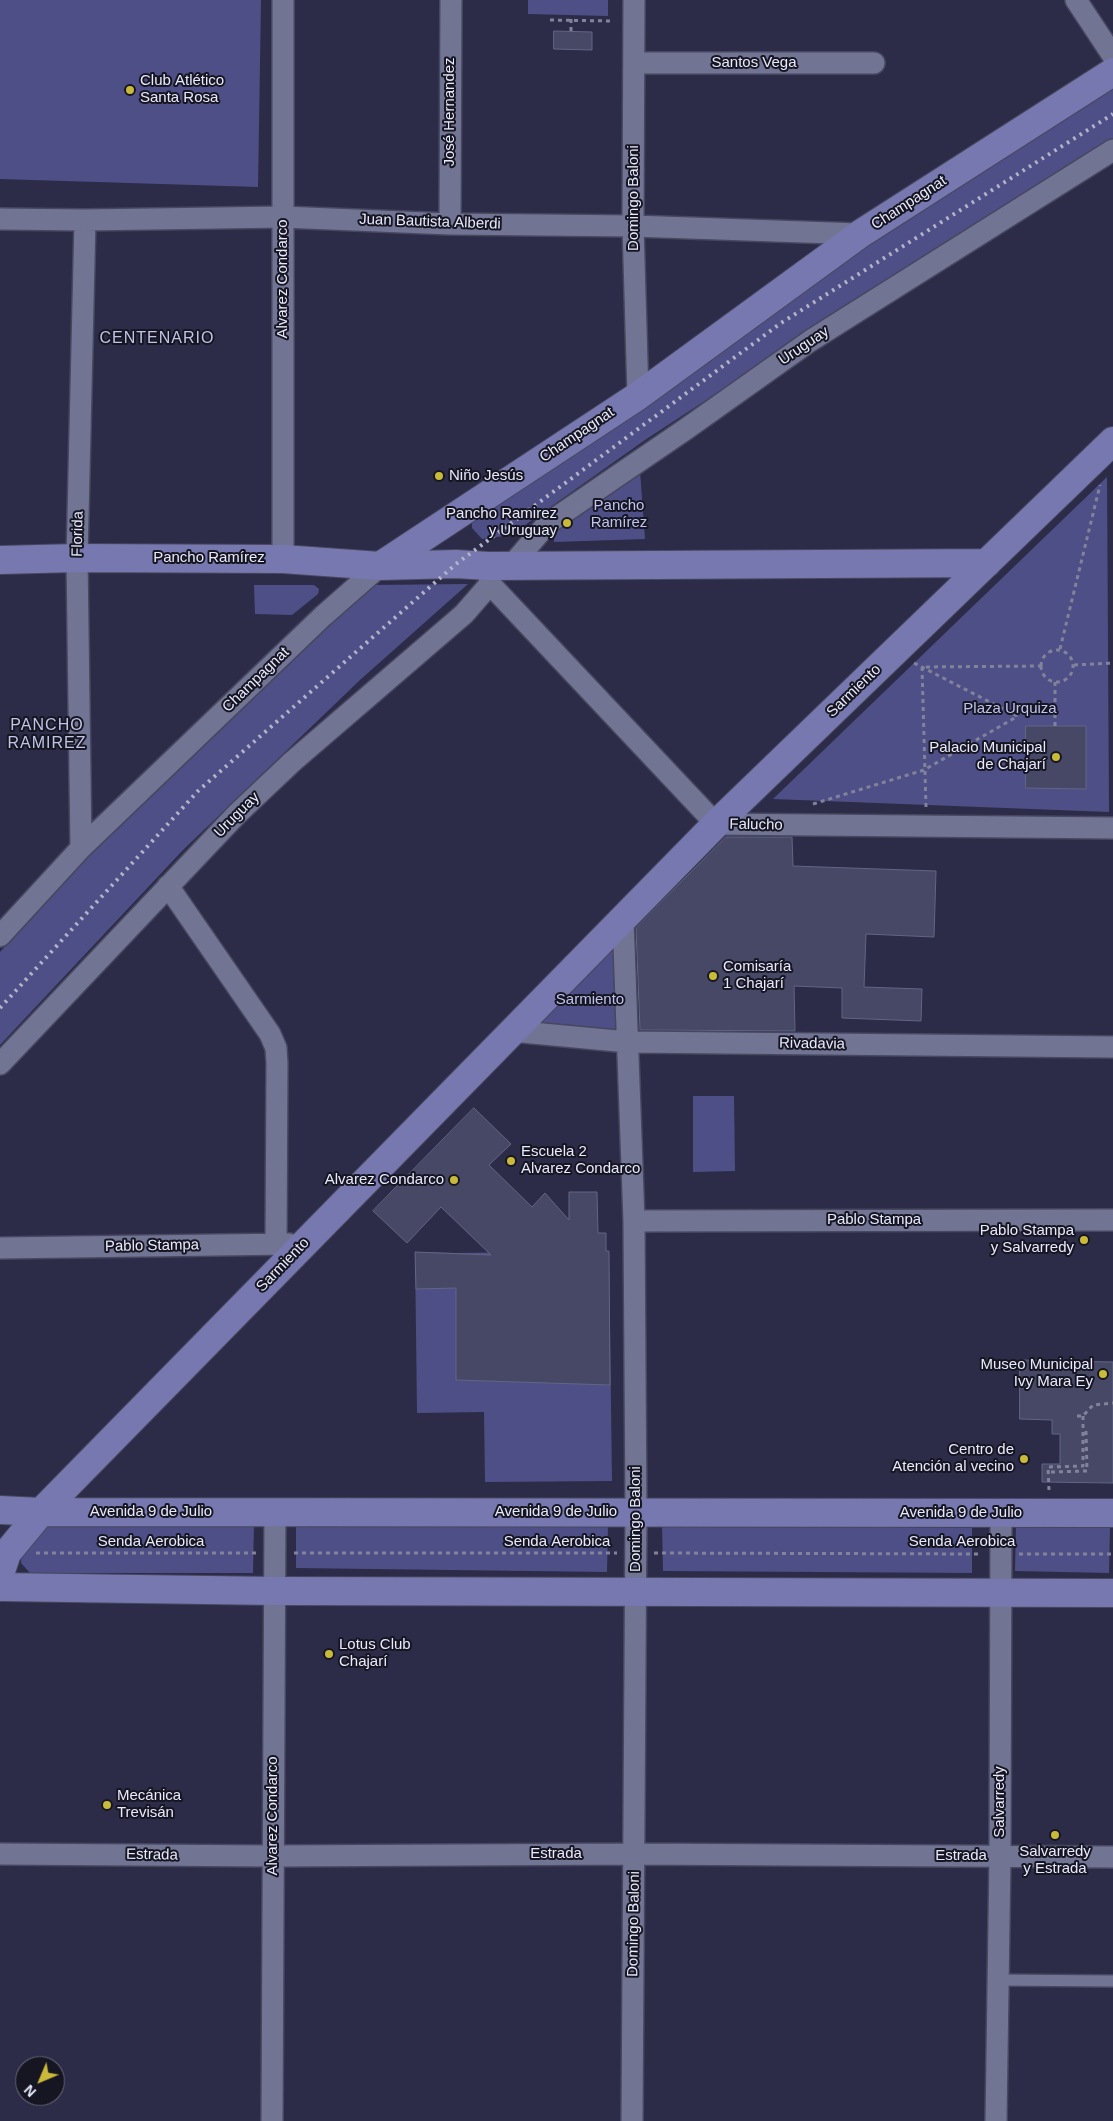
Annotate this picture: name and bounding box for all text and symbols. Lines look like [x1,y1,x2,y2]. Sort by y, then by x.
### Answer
street label: Santos Vega [711,54,797,72]
street label: José Hernandez [441,57,459,167]
place label: Club Atlético Santa Rosa [140,72,224,107]
marker: Club Atlético Santa Rosa [124,84,136,96]
street label: Domingo Baloni [625,145,643,251]
street label: Champagnat [868,172,950,234]
street label: Juan Bautista Alberdi [359,211,501,233]
street label: Alvarez Condarco [274,219,292,339]
street label: Uruguay [775,323,833,369]
district label: CENTENARIO [98,329,216,349]
street label: Champagnat [536,404,618,466]
place label: Niño Jesús [449,467,523,485]
marker: Niño Jesús [433,470,445,482]
park label: Pancho Ramírez [591,497,647,532]
place label: Pancho Ramirez y Uruguay [446,505,557,540]
street label: Florida [69,511,87,557]
marker: Pancho Ramirez y Uruguay [561,517,573,529]
street label: Pancho Ramírez [153,549,265,567]
street label: Champagnat [219,644,293,716]
street label: Sarmiento [823,661,885,721]
park label: Plaza Urquiza [963,700,1057,718]
district label: PANCHO RAMIREZ [7,716,87,754]
place label: Palacio Municipal de Chajarí [929,739,1046,774]
marker: Palacio Municipal de Chajarí [1050,751,1062,763]
street label: Uruguay [211,789,263,841]
street label: Falucho [729,816,783,834]
place label: Comisaría 1 Chajarí [723,958,791,993]
marker: Comisaría 1 Chajarí [707,970,719,982]
park label: Sarmiento [556,991,624,1009]
street label: Rivadavia [779,1034,845,1054]
place label: Escuela 2 Alvarez Condarco [521,1143,640,1178]
marker: Escuela 2 Alvarez Condarco [505,1155,517,1167]
place label: Alvarez Condarco [325,1171,444,1189]
marker: Alvarez Condarco [448,1174,460,1186]
street label: Pablo Stampa [827,1211,921,1229]
place label: Pablo Stampa y Salvarredy [980,1222,1074,1257]
street label: Sarmiento [253,1234,313,1296]
marker: Pablo Stampa y Salvarredy [1078,1234,1090,1246]
street label: Pablo Stampa [105,1236,199,1256]
place label: Museo Municipal Ivy Mara Ey [980,1356,1093,1391]
marker: Museo Municipal Ivy Mara Ey [1097,1368,1109,1380]
place label: Centro de Atención al vecino [892,1441,1014,1476]
marker: Centro de Atención al vecino [1018,1453,1030,1465]
street label: Domingo Baloni [627,1466,645,1572]
street label: Avenida 9 de Julio [90,1503,212,1521]
street label: Avenida 9 de Julio [495,1503,617,1521]
street label: Avenida 9 de Julio [900,1504,1022,1522]
street label: Senda Aerobica [98,1533,204,1551]
street label: Senda Aerobica [504,1533,610,1551]
street label: Senda Aerobica [909,1533,1015,1551]
place label: Lotus Club Chajarí [339,1636,411,1671]
marker: Lotus Club Chajarí [323,1648,335,1660]
street label: Alvarez Condarco [264,1756,282,1876]
street label: Salvarredy [991,1766,1009,1838]
place label: Mecánica Trevisán [117,1787,181,1822]
marker: Mecánica Trevisán [101,1799,113,1811]
marker: Salvarredy y Estrada [1049,1829,1061,1841]
place label: Salvarredy y Estrada [1019,1843,1091,1878]
street label: Estrada [530,1845,582,1863]
street label: Estrada [126,1846,178,1864]
street label: Estrada [935,1847,987,1865]
street label: Domingo Baloni [624,1871,644,1977]
north arrow [15,2056,65,2106]
text: N [21,2082,39,2100]

